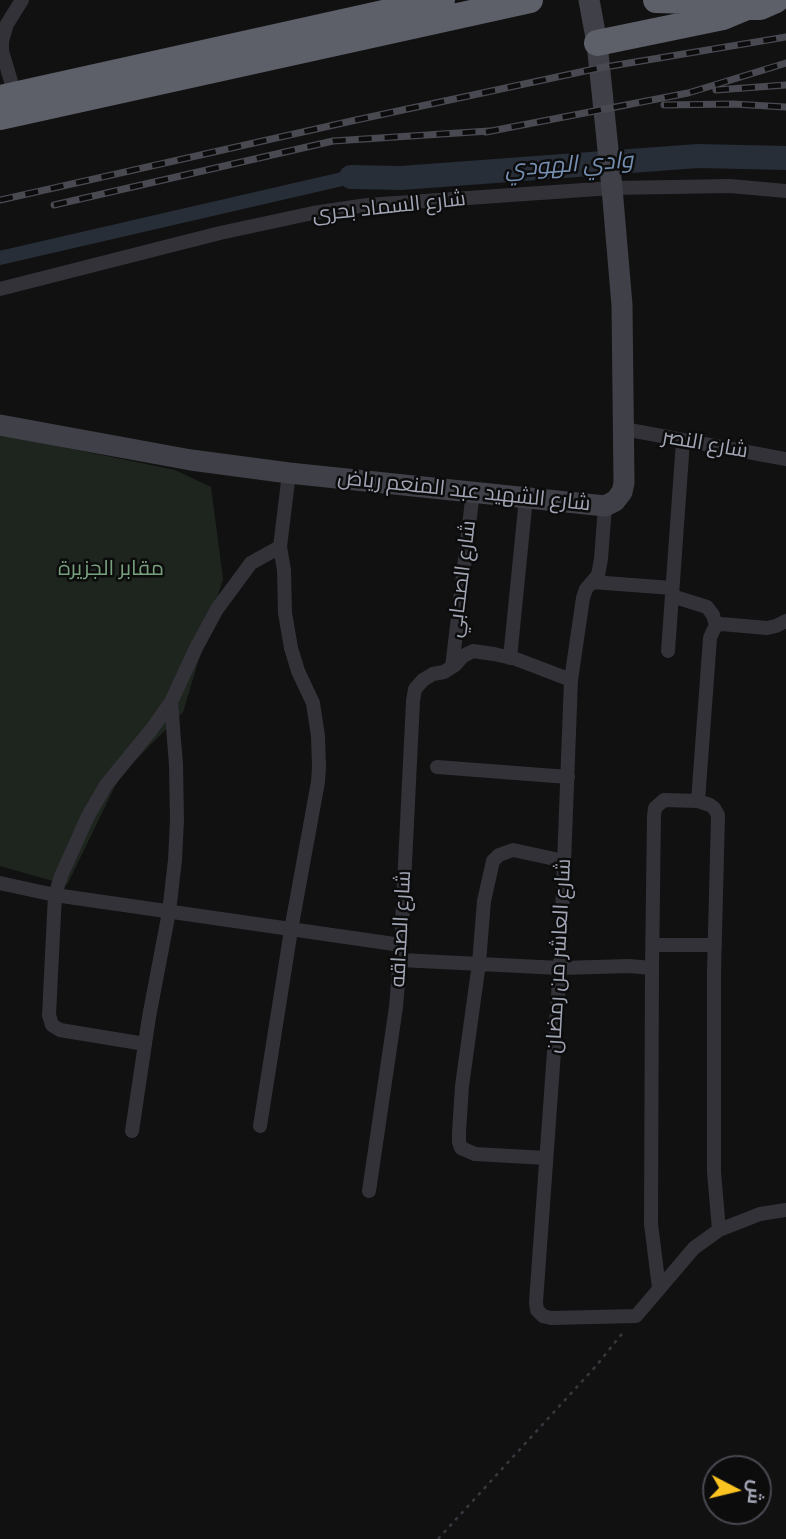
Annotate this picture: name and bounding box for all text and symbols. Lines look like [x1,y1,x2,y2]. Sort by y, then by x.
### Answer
water label: وادي الهودي [504,147,634,183]
street label: شارع السماد بحرى [311,186,467,228]
street label: شارع النصر [660,424,750,464]
street label: شارع الشهيد عبد المنعم رياض [336,465,592,517]
street label: شارع الصحابي [442,519,482,639]
park label: مقابر الجزيرة [58,556,164,582]
street label: شارع العاشر من رمضان [541,858,577,1054]
street label: شارع الصداقه [385,870,417,988]
north arrow [702,1455,772,1525]
text: ش [742,1479,769,1506]

